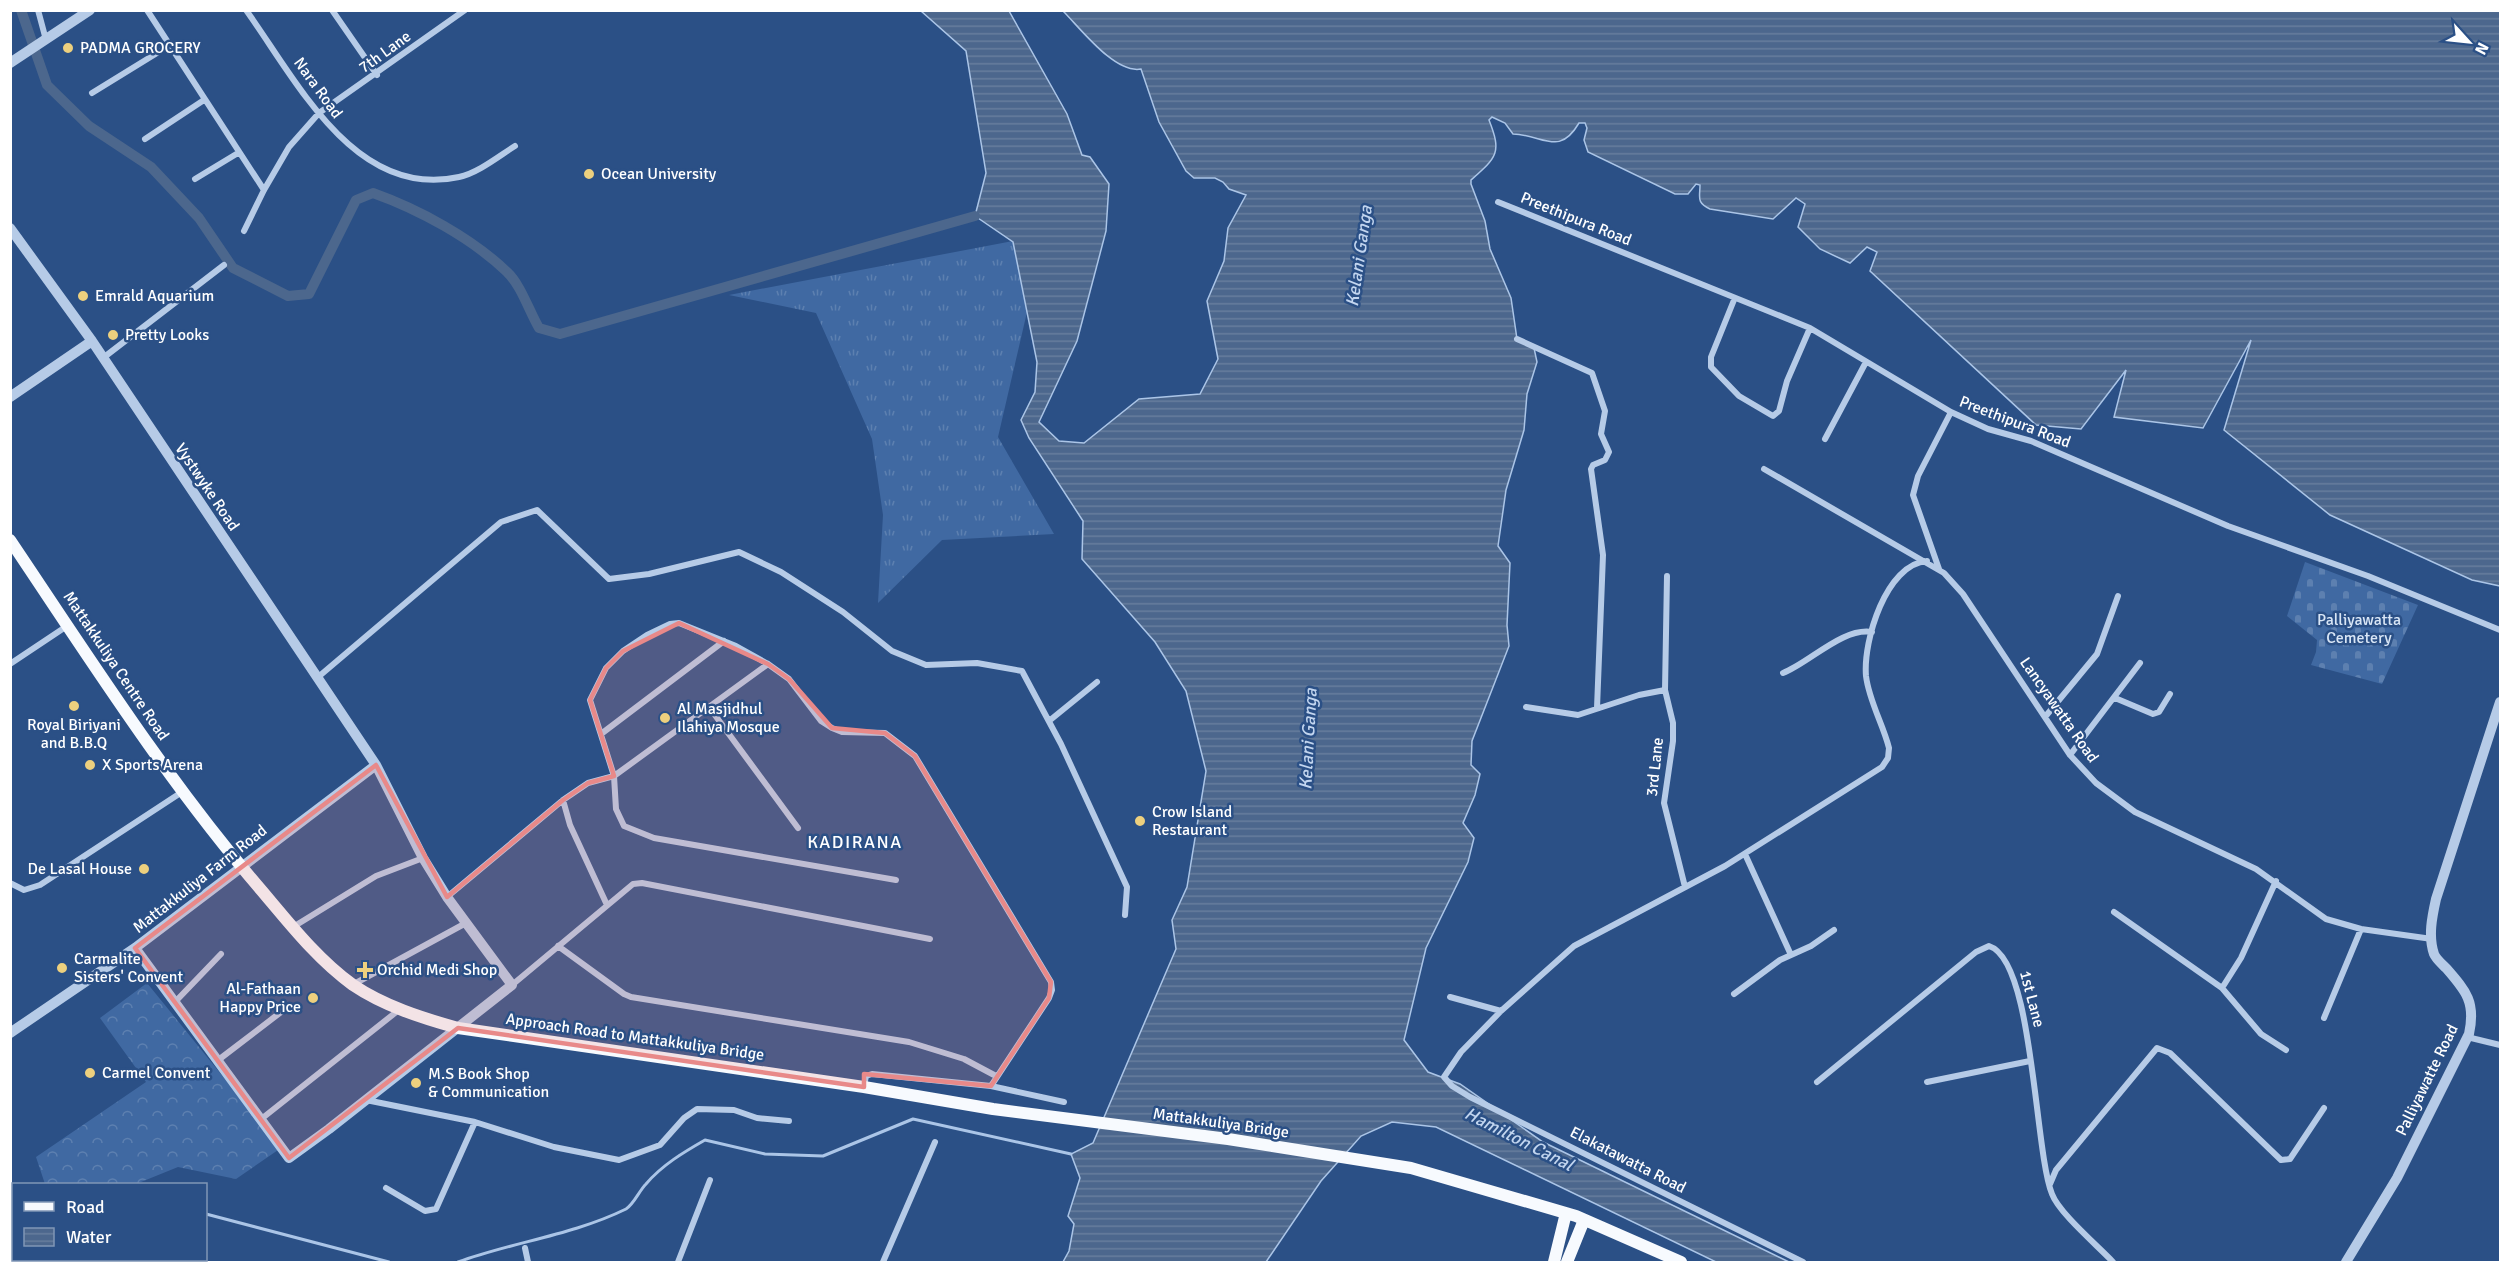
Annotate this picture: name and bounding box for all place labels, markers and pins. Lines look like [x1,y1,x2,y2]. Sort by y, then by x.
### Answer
place label: PADMA GROCERY [80,38,201,58]
marker: PADMA GROCERY [61,41,75,55]
place label: Ocean University [601,164,717,184]
marker: Ocean University [582,167,596,181]
place label: Emrald Aquarium [95,286,214,306]
marker: Emrald Aquarium [76,289,90,303]
place label: Pretty Looks [125,325,209,345]
marker: Pretty Looks [106,328,120,342]
marker: Royal Biriyani and B.B.Q [67,699,81,713]
place label: Al Masjidhul Ilahiya Mosque [677,699,780,737]
marker: Al Masjidhul Ilahiya Mosque [658,711,672,725]
place label: Royal Biriyani and B.B.Q [27,715,121,753]
place label: X Sports Arena [102,755,203,775]
marker: X Sports Arena [83,758,97,772]
place label: Crow Island Restaurant [1152,802,1232,840]
marker: Crow Island Restaurant [1133,814,1147,828]
place label: De Lasal House [28,859,132,879]
marker: De Lasal House [137,862,151,876]
place label: Carmalite Sisters' Convent [74,949,184,987]
place label: Orchid Medi Shop [377,960,497,980]
marker: Carmalite Sisters' Convent [55,961,69,975]
marker: Orchid Medi Shop [358,963,372,977]
place label: Al-Fathaan Happy Price [219,979,301,1017]
marker: Al-Fathaan Happy Price [306,991,320,1005]
place label: Carmel Convent [102,1063,211,1083]
place label: M.S Book Shop & Communication [428,1064,549,1102]
marker: Carmel Convent [83,1066,97,1080]
marker: M.S Book Shop & Communication [409,1076,423,1090]

